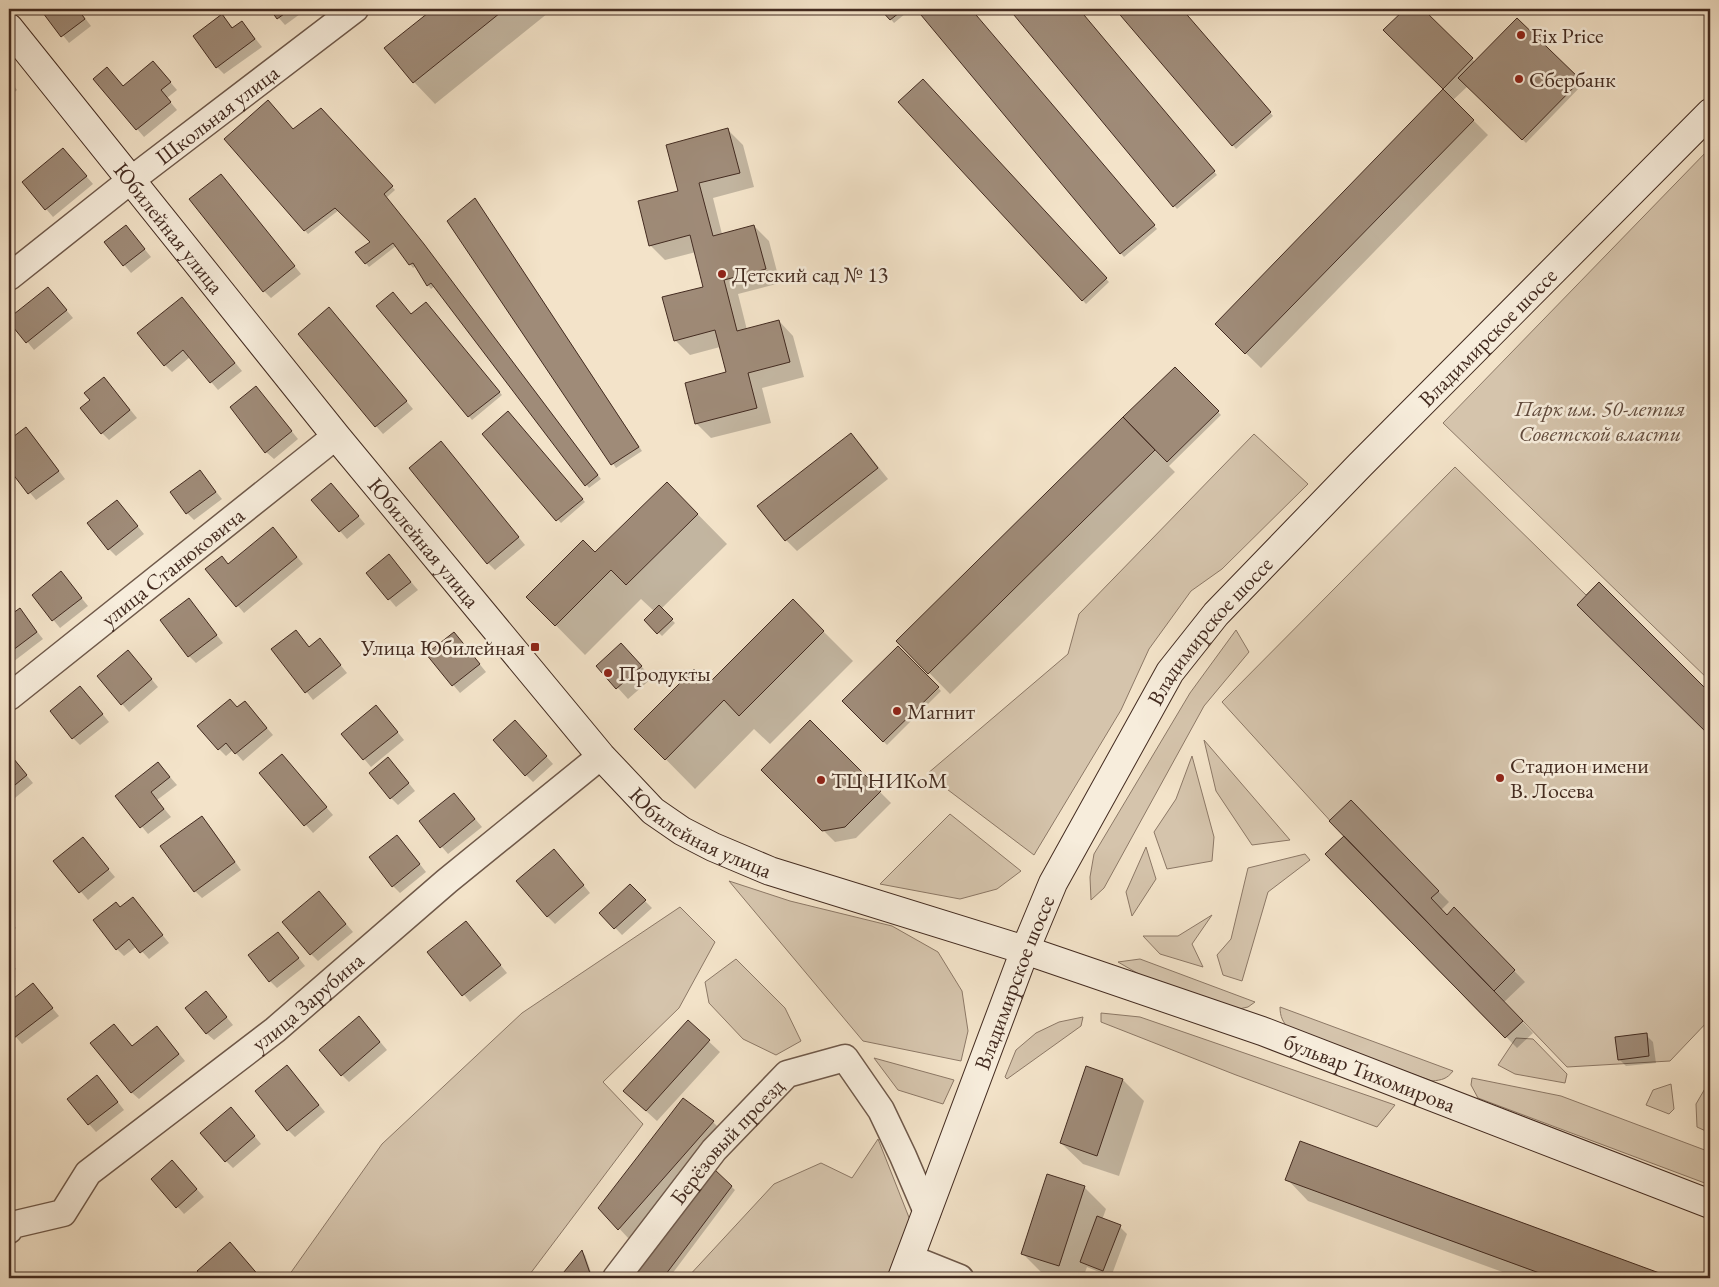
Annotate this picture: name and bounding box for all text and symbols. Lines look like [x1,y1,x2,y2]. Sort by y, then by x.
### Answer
place label: Fix Price [1531,21,1604,50]
marker: Fix Price [1515,29,1527,41]
street label: Школьная улица [150,58,285,171]
place label: Сбербанк [1529,65,1616,94]
marker: Сбербанк [1513,73,1525,85]
street label: Юбилейная улица [107,156,231,300]
place label: Детский сад № 13 [732,260,888,289]
street label: Владимирское шоссе [1412,261,1563,413]
marker: Детский сад № 13 [716,268,728,280]
park label: Парк им. 50-летия Советской власти [1513,394,1686,448]
street label: Юбилейная улица [361,471,486,614]
street label: улица Станюковича [95,501,251,633]
street label: Владимирское шоссе [1140,550,1279,711]
place label: Улица Юбилейная [360,633,525,662]
marker: Улица Юбилейная [529,641,541,653]
place label: Продукты [618,659,711,688]
marker: Продукты [602,667,614,679]
place label: Магнит [907,697,975,726]
marker: Магнит [891,705,903,717]
place label: Стадион имени В. Лосева [1510,751,1649,805]
place label: ТЦ НИКоМ [831,766,948,795]
marker: Стадион имени В. Лосева [1494,772,1506,784]
marker: ТЦ НИКоМ [815,774,827,786]
street label: Юбилейная улица [622,781,776,885]
street label: Владимирское шоссе [967,890,1061,1074]
street label: улица Зарубина [246,946,370,1058]
street label: бульвар Тихомирова [1280,1027,1460,1119]
street label: Берёзовый проезд [663,1072,790,1211]

